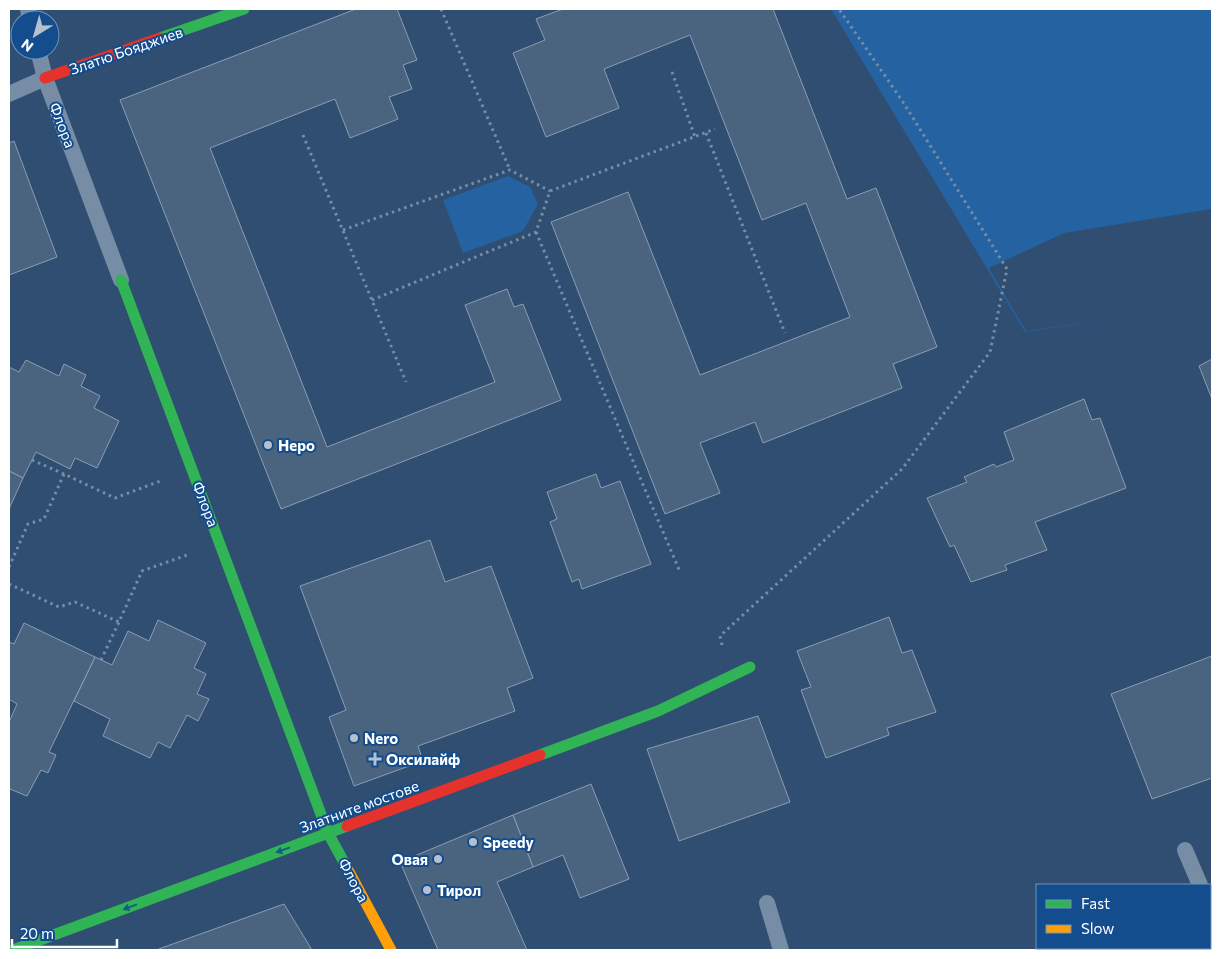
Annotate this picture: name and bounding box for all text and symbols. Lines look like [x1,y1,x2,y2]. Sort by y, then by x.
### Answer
north arrow [10,10,60,60]
street label: Златю Бояджиев [67,22,185,78]
text: N [18,36,36,56]
street label: Флора [46,100,80,150]
place label: Неро [278,436,315,454]
marker: Неро [262,439,274,451]
street label: Флора [189,479,223,529]
place label: Nero [364,729,398,747]
marker: Nero [348,732,360,744]
place label: Оксилайф [386,750,460,768]
marker: Оксилайф [368,752,382,766]
street label: Златните мостове [297,776,421,836]
place label: Speedy [483,833,534,851]
marker: Speedy [467,836,479,848]
one-way arrow [275,846,290,854]
place label: Овая [391,850,428,868]
marker: Овая [432,853,444,865]
street label: Флора [335,855,373,905]
place label: Тирол [437,881,481,899]
marker: Тирол [421,884,433,896]
legend [1036,884,1211,949]
text: Fast [1081,894,1110,912]
one-way arrow [123,903,138,911]
scale bar [12,916,118,948]
text: Slow [1081,919,1114,937]
text: 20 m [20,924,54,942]

